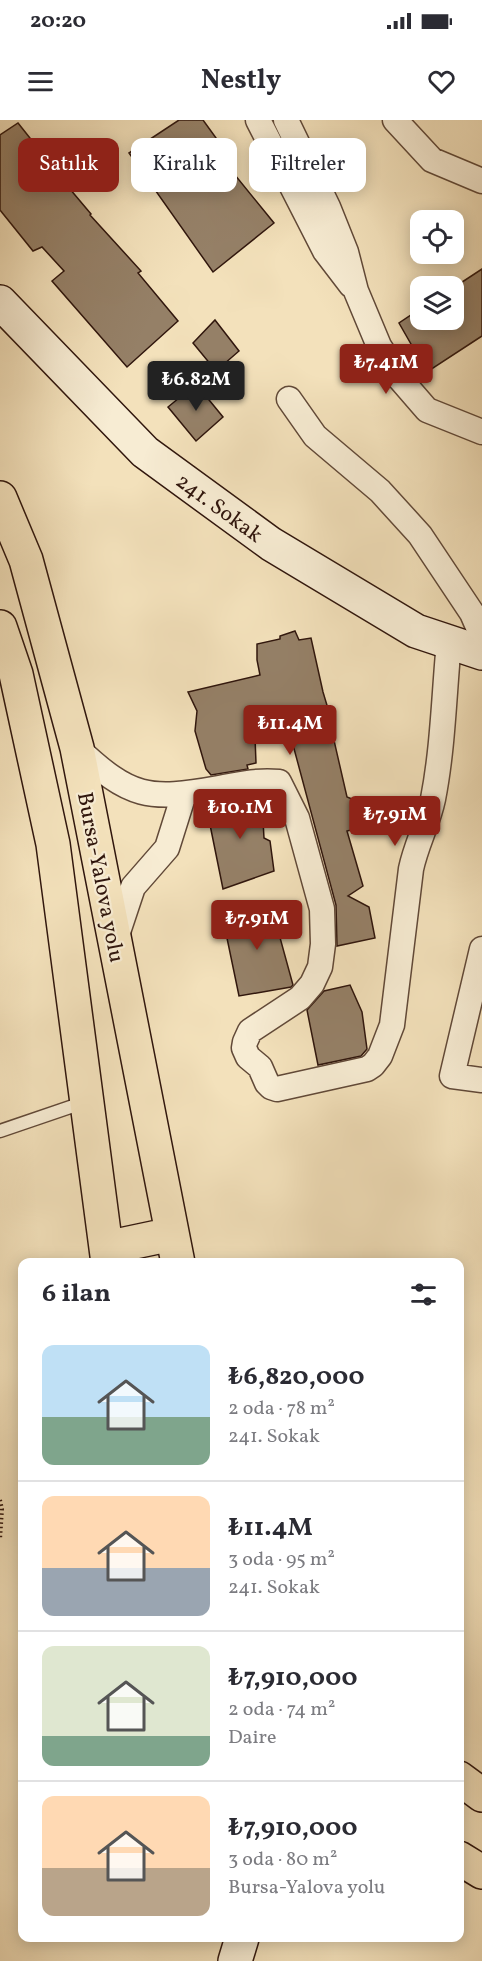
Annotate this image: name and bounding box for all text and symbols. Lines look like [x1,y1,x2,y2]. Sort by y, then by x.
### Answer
text: 20:20 [30,6,86,37]
text: Nestly [201,62,281,100]
icon: menu [24,65,57,98]
icon: heart [425,65,458,98]
chip: Satılık [18,138,119,192]
chip: Kiralık [131,138,237,192]
chip: Filtreler [249,138,366,192]
map controls [410,210,464,330]
button: locate [410,210,464,264]
button: layers [410,276,464,330]
pin: ₺7.41M [337,344,435,395]
text: ₺7.41M [354,349,418,377]
pin: ₺6.82M [147,361,245,412]
text: ₺6.82M [162,366,230,394]
street label: 241. Sokak [169,467,268,551]
pin: ₺11.4M [241,705,339,756]
text: ₺11.4M [257,710,323,738]
pin: ₺10.1M [191,789,289,840]
street label: Bursa-Yalova yolu [68,790,131,965]
text: ₺10.1M [207,794,273,822]
pin: ₺7.91M [346,796,444,847]
text: ₺7.91M [363,801,427,829]
pin: ₺7.91M [208,900,306,951]
text: ₺7.91M [225,905,289,933]
text: 6 ilan [42,1276,111,1312]
icon: filters [407,1278,440,1311]
text: ₺6,820,000 [228,1359,365,1395]
icon: home [90,1369,162,1441]
text: 2 oda · 78 m² [228,1395,335,1423]
text: 241. Sokak [228,1423,320,1451]
text: ₺11.4M [228,1510,313,1546]
icon: home [90,1520,162,1592]
text: 3 oda · 95 m² [228,1546,335,1574]
text: 241. Sokak [228,1574,320,1602]
text: ₺7,910,000 [228,1660,358,1696]
icon: home [90,1670,162,1742]
text: 2 oda · 74 m² [228,1696,335,1724]
text: Daire [228,1724,276,1752]
text: ₺7,910,000 [228,1810,358,1846]
icon: home [90,1820,162,1892]
text: 3 oda · 80 m² [228,1846,337,1874]
text: Bursa-Yalova yolu [228,1874,385,1902]

